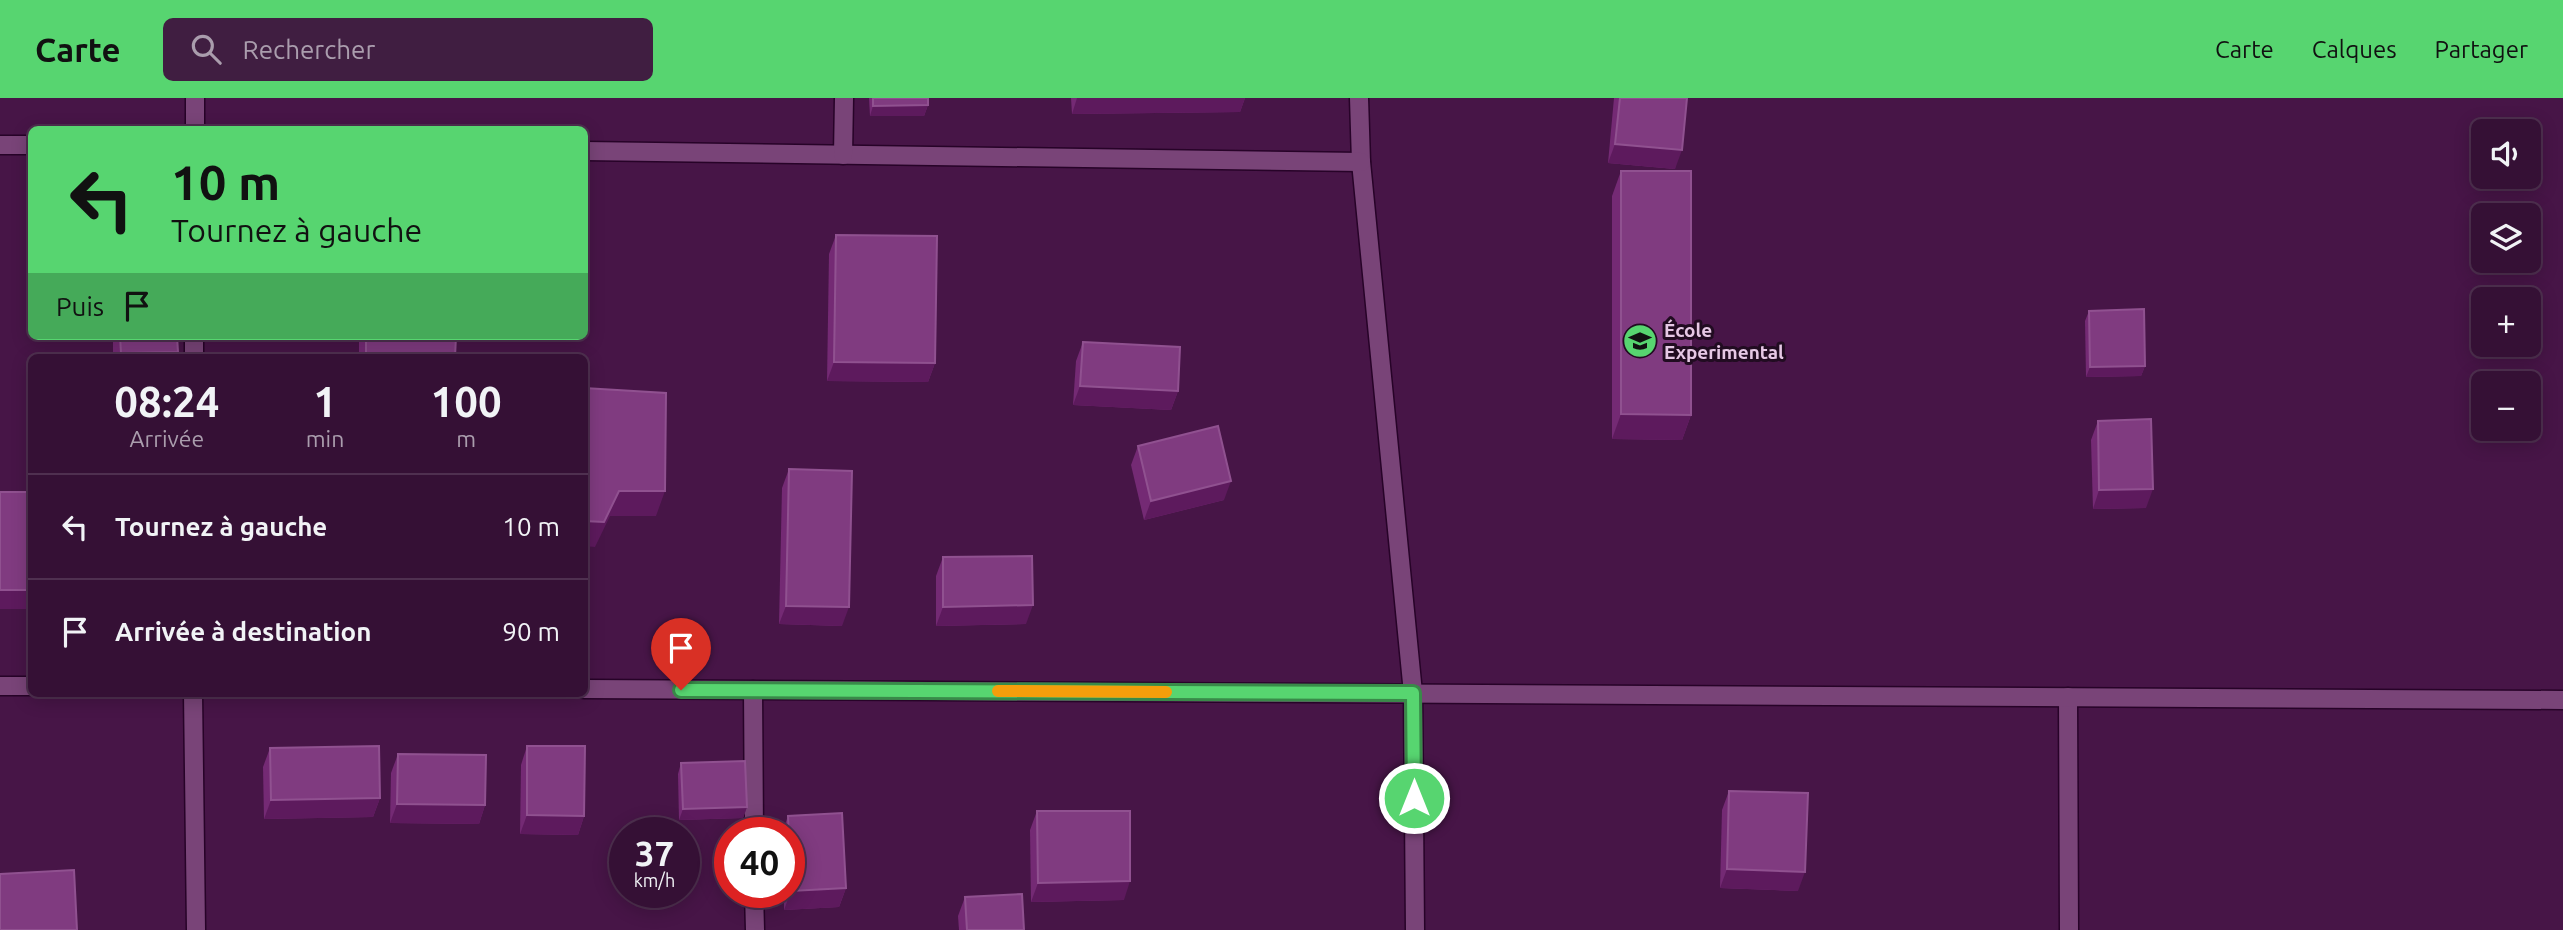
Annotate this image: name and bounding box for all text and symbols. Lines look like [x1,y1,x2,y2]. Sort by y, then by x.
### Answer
search box [163,18,653,81]
icon: search [187,30,225,68]
text: Carte [35,31,121,68]
text: Rechercher [243,35,375,64]
text: Carte [2215,36,2274,63]
text: Calques [2312,36,2397,63]
text: Partager [2435,36,2528,63]
map controls [2471,119,2541,441]
button: sound [2471,119,2541,189]
icon: left [56,154,147,245]
text: 10 m [171,154,280,209]
button: layers [2471,203,2541,273]
text: Tournez à gauche [171,212,422,248]
icon: arrive [118,287,156,325]
button: + [2471,287,2541,357]
text: Puis [56,292,104,321]
place label: École Experimental [1664,319,1784,363]
school or university icon: École Experimental [1621,322,1659,360]
button: − [2471,371,2541,441]
text: 08:24 [114,378,219,425]
text: 1 [313,378,337,425]
text: 100 [431,378,502,425]
text: Arrivée [130,426,204,451]
text: min [306,426,344,451]
text: m [456,426,476,451]
icon: left [56,508,94,546]
text: Tournez à gauche [115,512,327,541]
text: 10 m [502,512,560,541]
icon: arrive [56,613,94,651]
text: Arrivée à destination [115,617,371,646]
text: 90 m [502,617,560,646]
pin [651,618,711,690]
icon: arrive [662,629,700,667]
position arrow [1377,761,1451,835]
speed limit sign: 40 [714,817,805,908]
text: 37 [635,833,674,873]
text: km/h [634,870,675,890]

